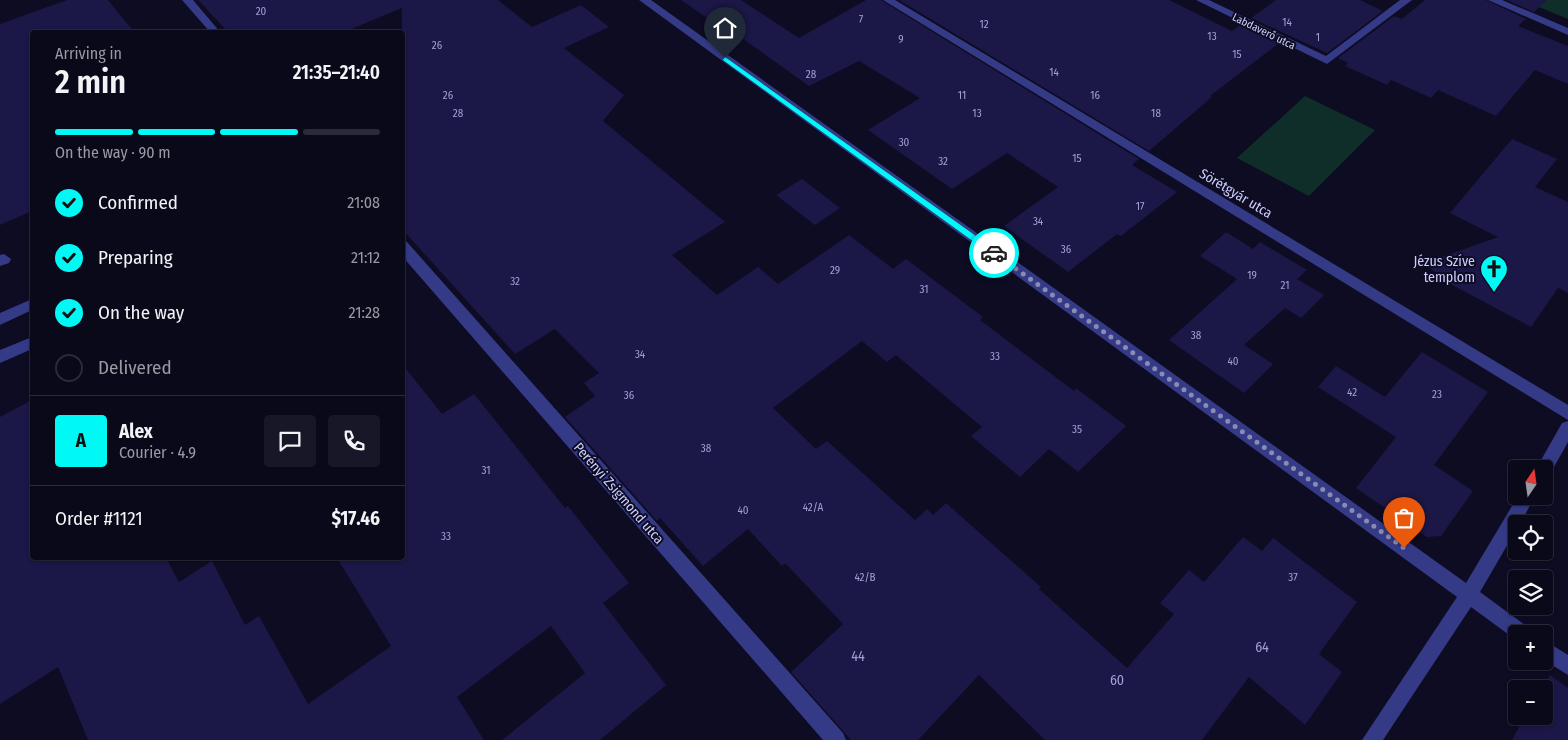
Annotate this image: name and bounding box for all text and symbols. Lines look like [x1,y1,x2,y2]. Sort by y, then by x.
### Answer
house number: 20 [256,5,267,18]
pin [704,7,746,58]
street label: Labdaverő utca [1230,11,1297,52]
house number: 7 [859,13,864,26]
icon: home [711,14,739,42]
house number: 14 [1282,16,1292,29]
house number: 12 [979,18,989,31]
house number: 13 [1207,30,1217,43]
house number: 1 [1316,31,1320,44]
house number: 9 [898,33,904,46]
house number: 26 [432,39,443,52]
text: Arriving in [55,44,122,63]
house number: 15 [1232,48,1242,61]
text: 21:35–21:40 [293,61,380,84]
text: 2 min [55,63,126,101]
house number: 14 [1049,66,1059,79]
house number: 28 [806,68,817,81]
house number: 26 [443,89,454,102]
house number: 11 [958,89,966,102]
house number: 16 [1090,89,1100,102]
house number: 28 [453,107,464,120]
house number: 13 [972,107,982,120]
house number: 18 [1151,107,1161,120]
house number: 30 [899,136,910,149]
text: On the way · 90 m [55,143,171,162]
house number: 15 [1072,152,1082,165]
house number: 32 [938,155,948,168]
street label: Sörétgyár utca [1196,165,1275,222]
icon: check [55,189,83,217]
text: Confirmed [98,191,178,214]
text: 21:08 [347,193,380,212]
house number: 17 [1136,200,1145,213]
house number: 34 [1033,215,1044,228]
courier [969,228,1019,278]
icon: car [980,239,1008,267]
house number: 36 [1061,243,1072,256]
icon: check [55,244,83,272]
text: Preparing [98,246,173,269]
text: 21:12 [351,248,380,267]
place label: Jézus Szíve templom [1413,253,1475,286]
church icon: Jézus Szíve templom [1479,254,1509,293]
house number: 29 [830,264,840,277]
house number: 19 [1247,269,1257,282]
house number: 32 [510,275,520,288]
house number: 21 [1281,279,1289,292]
house number: 31 [920,283,929,296]
icon: check [55,299,83,327]
text: On the way [98,301,184,324]
text: 21:28 [349,303,380,322]
house number: 38 [1191,329,1202,342]
house number: 34 [635,348,646,361]
house number: 33 [990,350,1000,363]
house number: 40 [1227,355,1239,368]
text: Delivered [98,356,172,379]
house number: 42 [1347,386,1357,399]
house number: 23 [1432,388,1442,401]
house number: 36 [624,389,635,402]
button: chat [264,415,316,467]
button: phone [328,415,380,467]
text: Alex [119,420,153,443]
house number: 35 [1072,423,1082,436]
text: A [76,429,86,452]
street label: Perényi Zsigmond utca [570,439,667,548]
house number: 38 [701,442,712,455]
text: Courier · 4.9 [119,443,196,462]
north arrow [1508,460,1552,505]
map controls [1508,460,1553,725]
house number: 31 [482,464,491,477]
pin [1383,497,1425,548]
house number: 42/A [803,501,824,514]
house number: 40 [737,504,749,517]
icon: bag [1390,504,1418,532]
text: Order #1121 [55,507,143,530]
text: $17.46 [331,507,380,530]
button: locate [1508,515,1553,560]
house number: 33 [441,530,451,543]
button: layers [1508,570,1553,615]
house number: 42/B [854,571,876,584]
house number: 37 [1288,571,1298,584]
button: + [1508,625,1553,670]
house number: 64 [1255,639,1269,656]
house number: 44 [851,648,865,665]
house number: 60 [1110,672,1124,689]
button: − [1508,680,1553,725]

